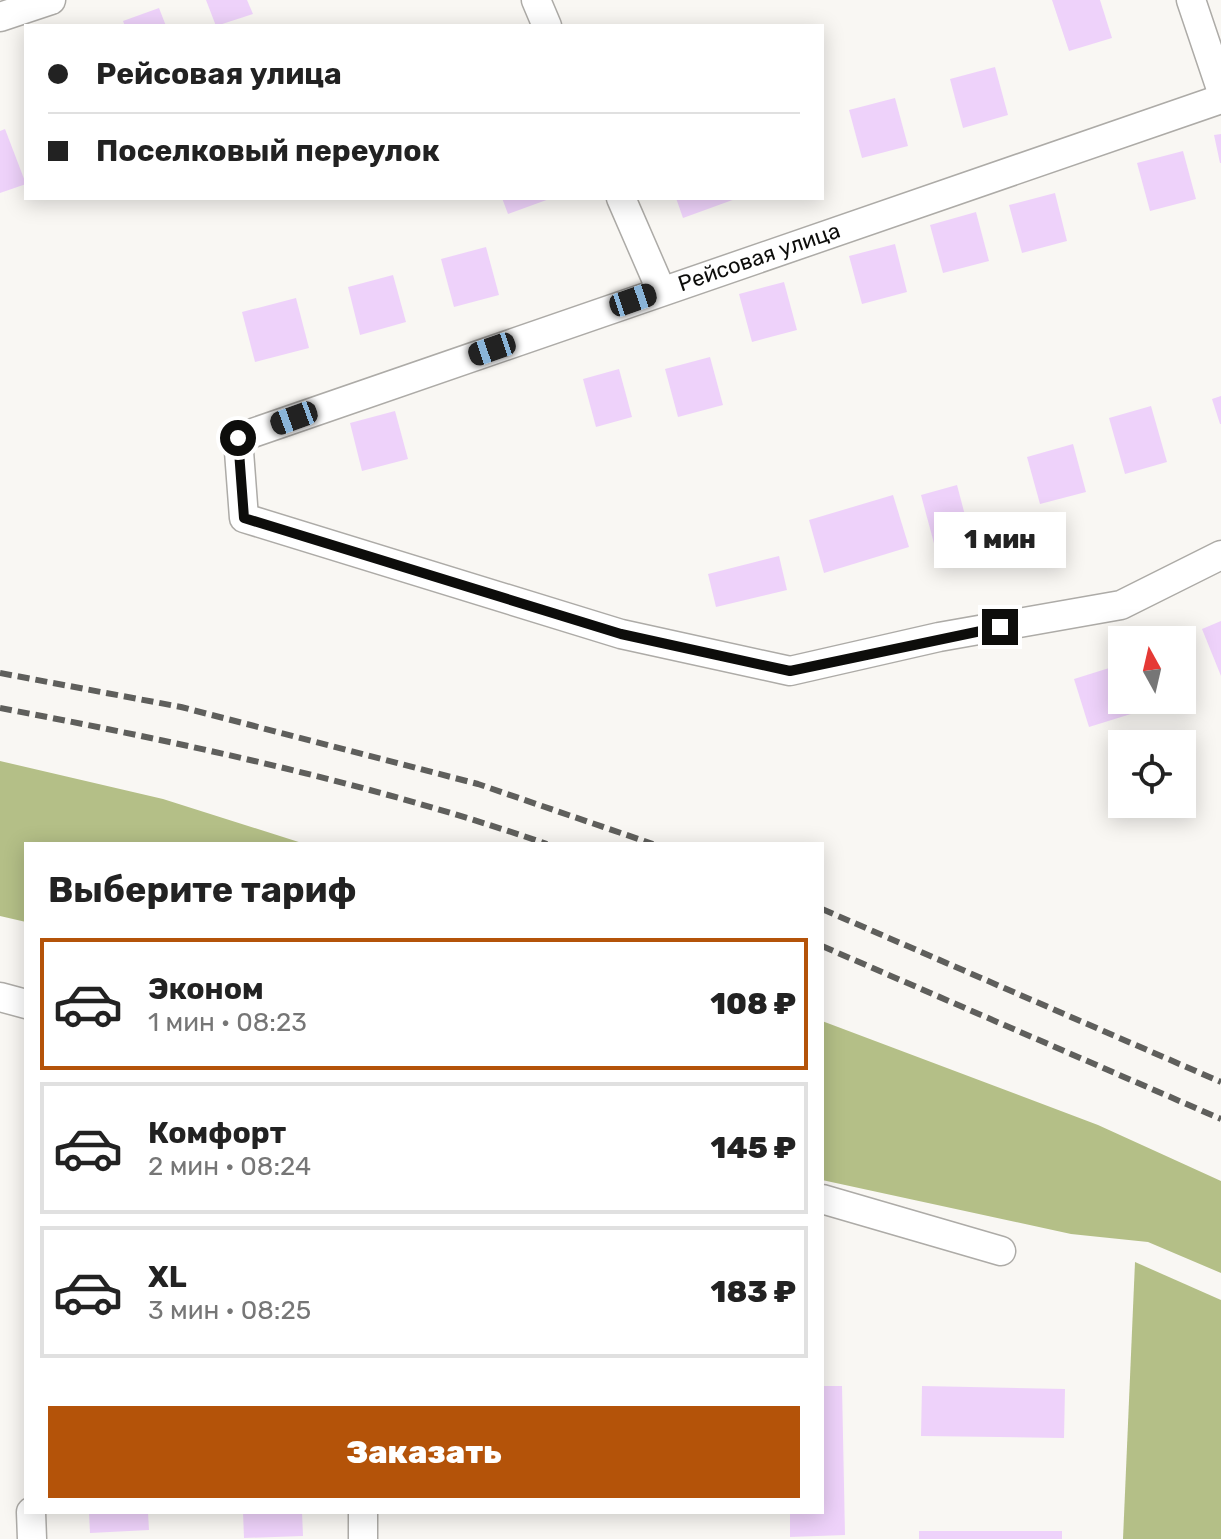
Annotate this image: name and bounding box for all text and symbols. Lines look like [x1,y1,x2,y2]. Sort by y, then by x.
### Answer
text: Рейсовая улица [96,56,342,92]
text: Поселковый переулок [96,133,440,169]
street label: Рейсовая улица [674,217,844,297]
car [606,281,660,319]
car [465,330,519,368]
car [267,399,321,437]
route start [220,420,256,456]
callout: 1 мин [934,511,1066,567]
text: 1 мин [964,524,1036,555]
route end [982,609,1018,645]
north arrow [1108,626,1196,714]
map controls [1108,626,1196,818]
button: locate [1108,730,1196,818]
text: Выберите тариф [48,868,357,911]
icon: car [52,968,124,1040]
text: Эконом [148,971,264,1007]
text: 108 ₽ [710,986,796,1022]
text: 1 мин · 08:23 [148,1007,307,1038]
icon: car [52,1112,124,1184]
text: Комфорт [148,1115,286,1151]
text: 145 ₽ [711,1130,796,1166]
text: 2 мин · 08:24 [148,1151,311,1182]
icon: car [52,1256,124,1328]
text: XL [148,1259,187,1295]
text: 183 ₽ [711,1274,796,1310]
text: 3 мин · 08:25 [148,1295,311,1326]
button: Заказать [48,1406,800,1498]

